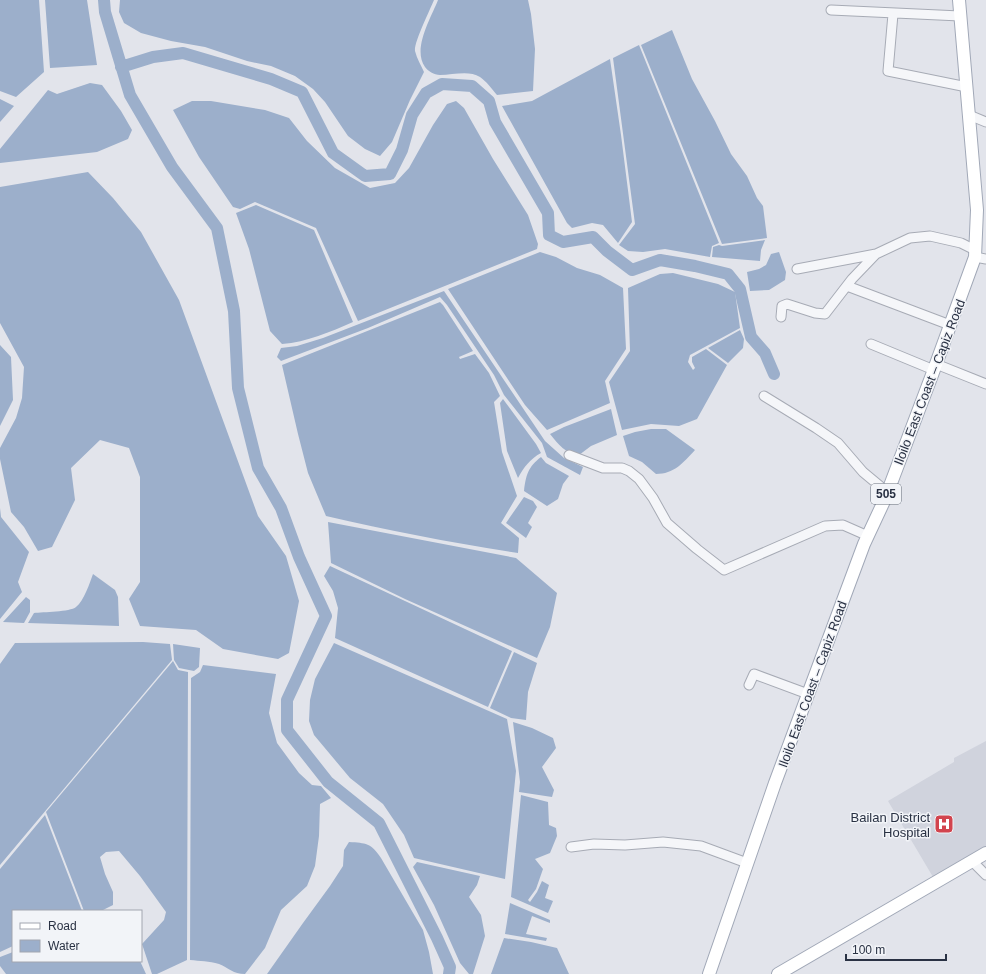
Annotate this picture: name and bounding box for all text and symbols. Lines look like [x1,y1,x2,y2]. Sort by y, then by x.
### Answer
street label: Iloilo East Coast – Capiz Road [891,297,968,467]
road number: 505 [871,484,901,504]
street label: Iloilo East Coast – Capiz Road [775,599,850,770]
place label: Bailan District Hospital [851,810,930,840]
hospital icon: Bailan District Hospital [933,813,955,835]
legend [12,910,142,962]
text: Road [48,919,77,933]
scale bar [846,936,946,962]
text: Water [48,939,80,953]
text: 100 m [852,943,885,957]

